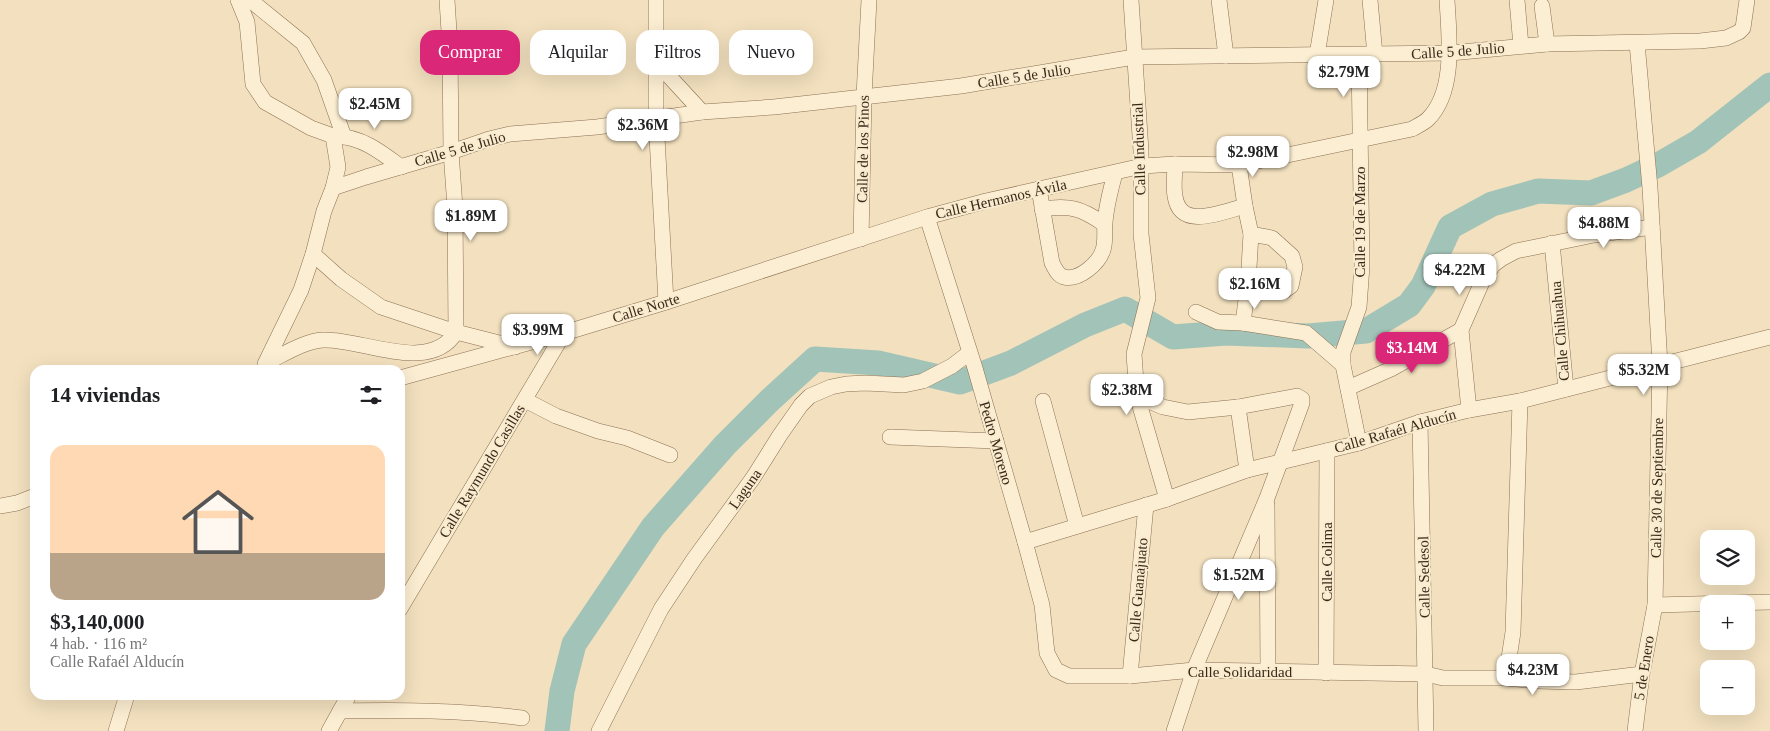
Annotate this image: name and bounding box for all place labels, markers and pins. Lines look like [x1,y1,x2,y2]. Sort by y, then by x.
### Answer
pin: $2.79M [1303,56,1385,98]
pin: $2.45M [334,88,416,130]
pin: $2.36M [602,108,684,151]
pin: $2.98M [1212,136,1294,178]
pin: $1.89M [430,200,512,242]
pin: $4.88M [1563,206,1645,249]
pin: $4.22M [1419,254,1501,296]
pin: $2.16M [1214,268,1296,310]
pin: $3.99M [497,314,579,356]
pin: $3.14M [1371,332,1453,374]
pin: $5.32M [1603,354,1685,396]
pin: $2.38M [1086,374,1168,416]
pin: $1.52M [1198,558,1280,601]
pin: $4.23M [1492,654,1574,696]

